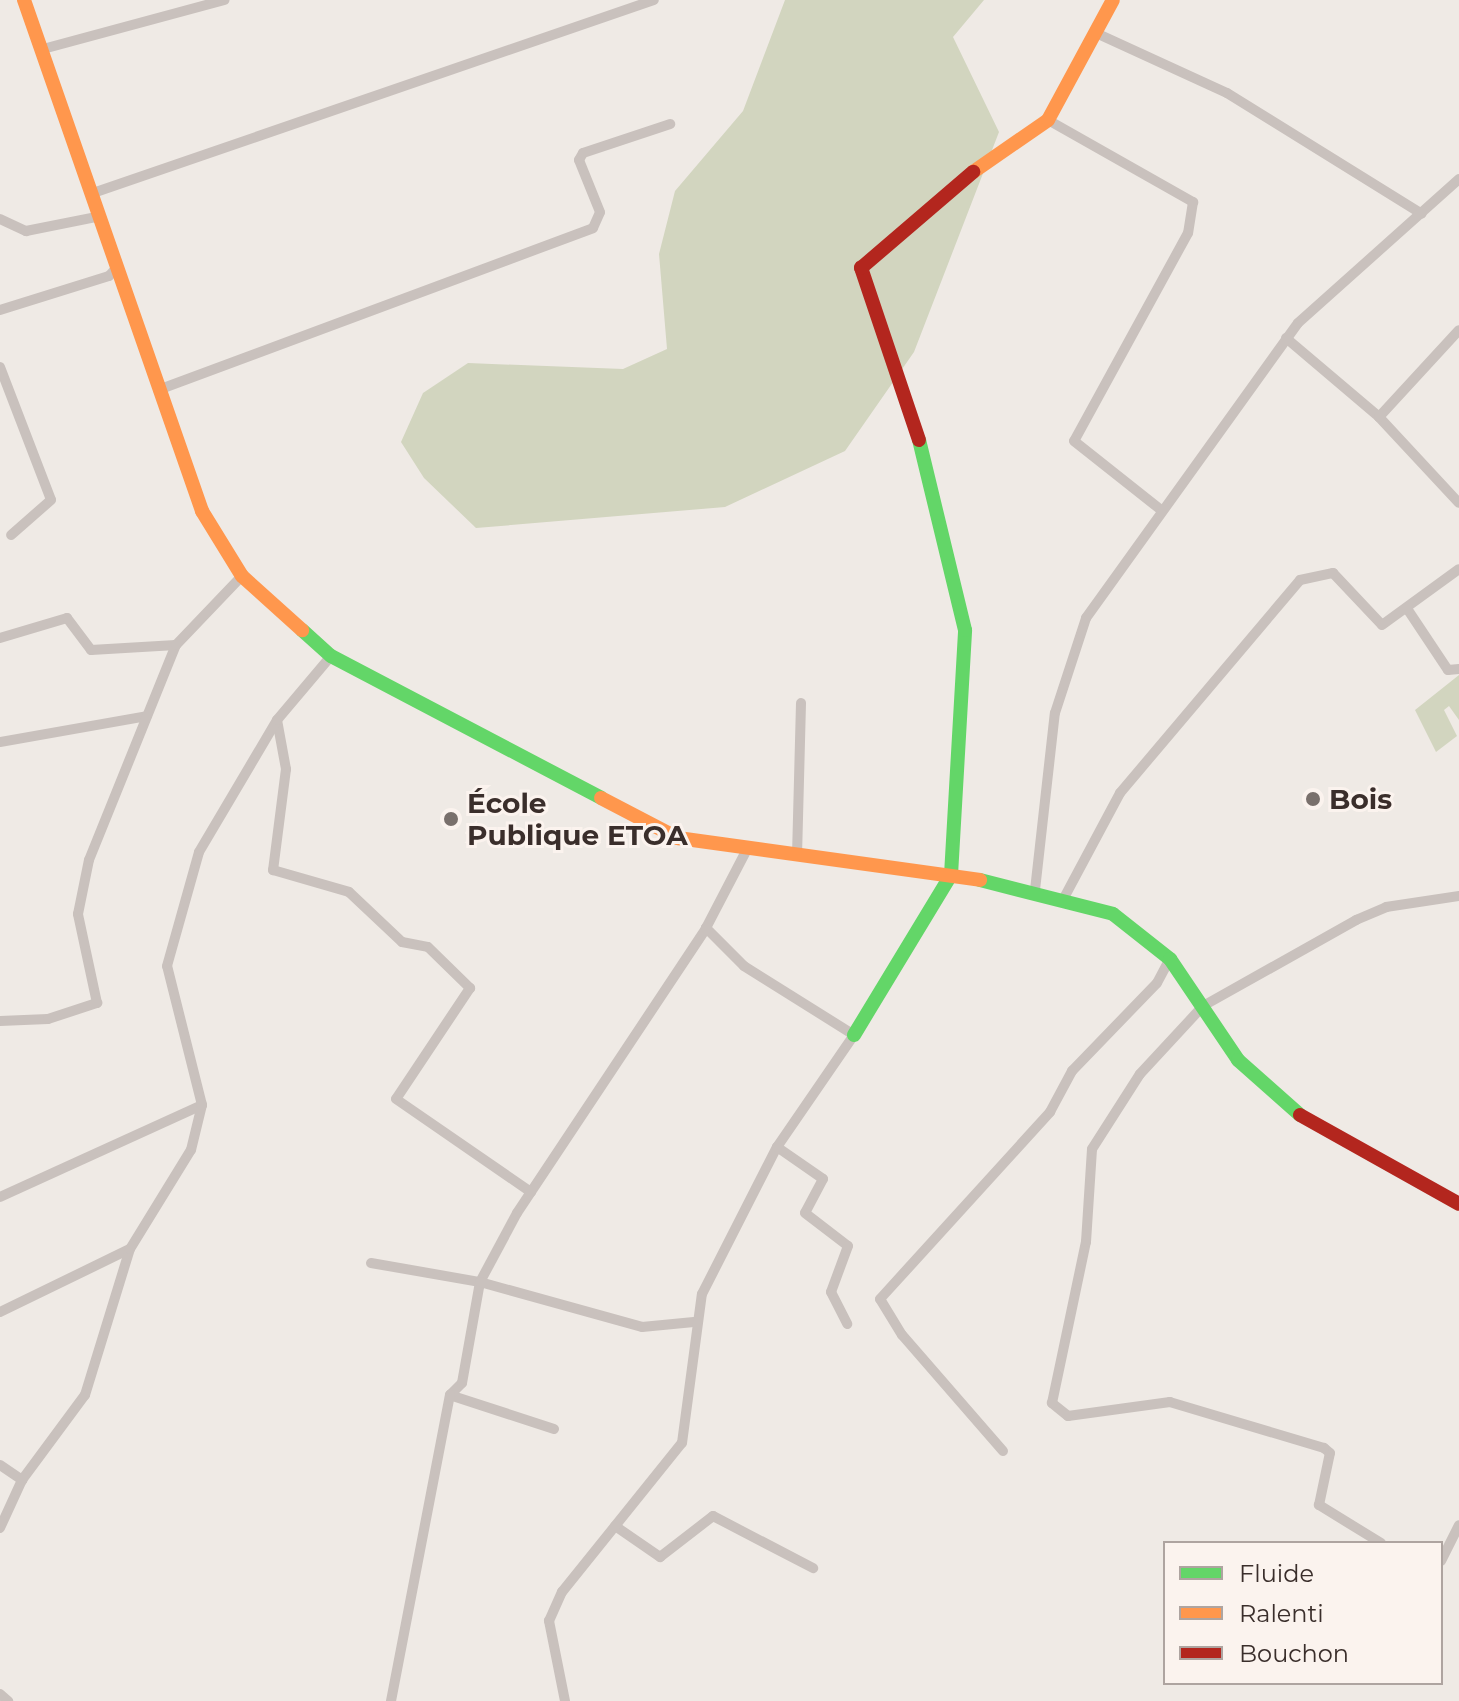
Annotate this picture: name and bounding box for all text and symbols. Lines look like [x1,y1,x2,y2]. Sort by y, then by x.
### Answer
place label: Bois [1329,782,1392,816]
place label: École Publique ETOA [467,786,688,852]
marker: Bois [1304,790,1322,808]
marker: École Publique ETOA [442,810,460,828]
legend [1163,1541,1443,1685]
text: Fluide [1239,1559,1314,1588]
text: Ralenti [1239,1599,1324,1628]
text: Bouchon [1239,1639,1349,1668]

